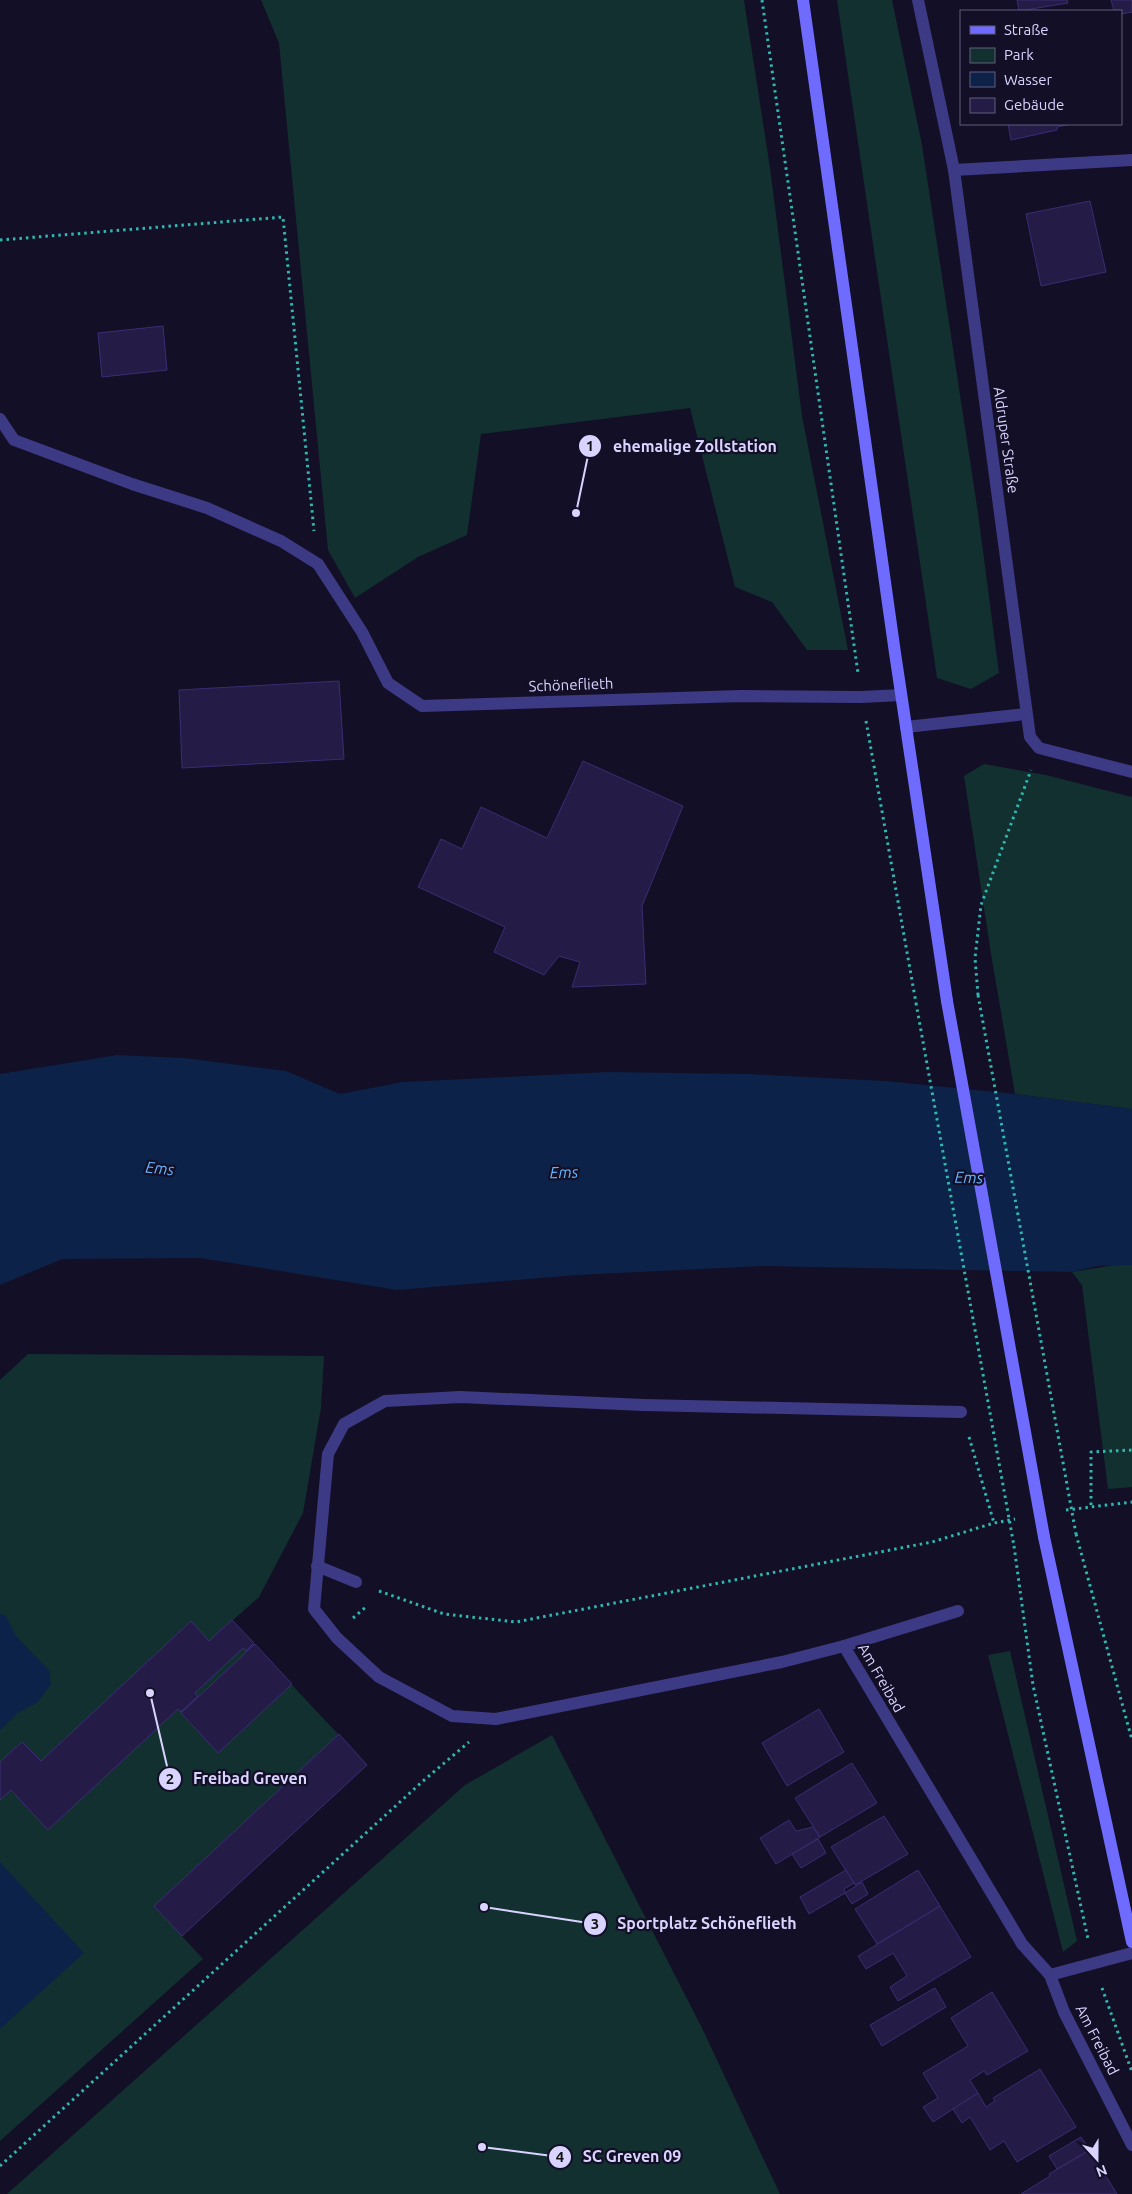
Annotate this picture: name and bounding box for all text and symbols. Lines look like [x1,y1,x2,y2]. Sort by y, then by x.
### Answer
legend [960,10,1122,125]
text: Straße [1004,21,1048,38]
text: Park [1004,46,1034,63]
text: Wasser [1004,71,1053,88]
text: Gebäude [1004,96,1064,113]
street label: Aldruper Straße [991,386,1022,494]
callout: ehemalige Zollstation [578,431,787,462]
text: 1 [586,437,594,454]
text: ehemalige Zollstation [613,437,777,455]
street label: Schöneflieth [528,675,614,694]
water label: Ems [145,1158,176,1178]
water label: Ems [549,1163,579,1181]
water label: Ems [954,1168,984,1186]
street label: Am Freibad [855,1640,908,1715]
callout: Freibad Greven [158,1763,317,1794]
text: Freibad Greven [193,1769,307,1787]
text: 2 [166,1770,174,1787]
callout: Sportplatz Schöneflieth [582,1908,807,1939]
text: Sportplatz Schöneflieth [617,1914,797,1932]
text: 3 [591,1915,599,1932]
street label: Am Freibad [1072,2002,1122,2078]
north arrow [1072,2134,1122,2184]
callout: SC Greven 09 [548,2141,691,2172]
text: SC Greven 09 [583,2147,681,2165]
text: 4 [556,2148,564,2165]
text: N [1094,2162,1109,2180]

